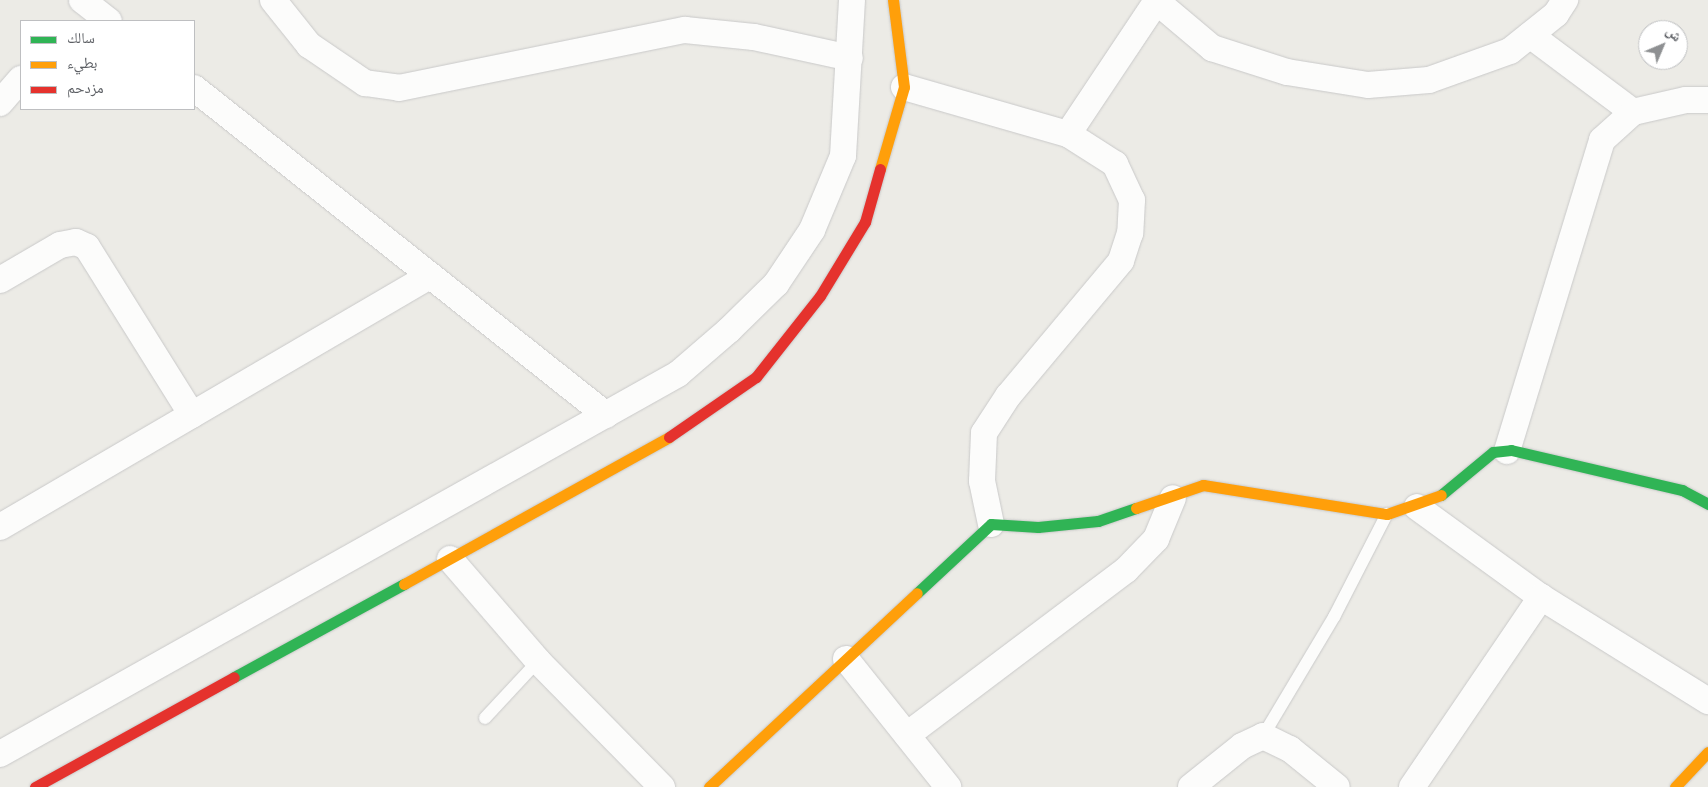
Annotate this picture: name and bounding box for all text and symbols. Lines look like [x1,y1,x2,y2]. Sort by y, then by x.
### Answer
legend [20,20,195,110]
north arrow [1638,20,1688,70]
text: ش [1662,23,1685,46]
text: سالك [67,30,95,49]
text: بطيء [67,55,97,74]
text: مزدحم [67,80,104,99]

